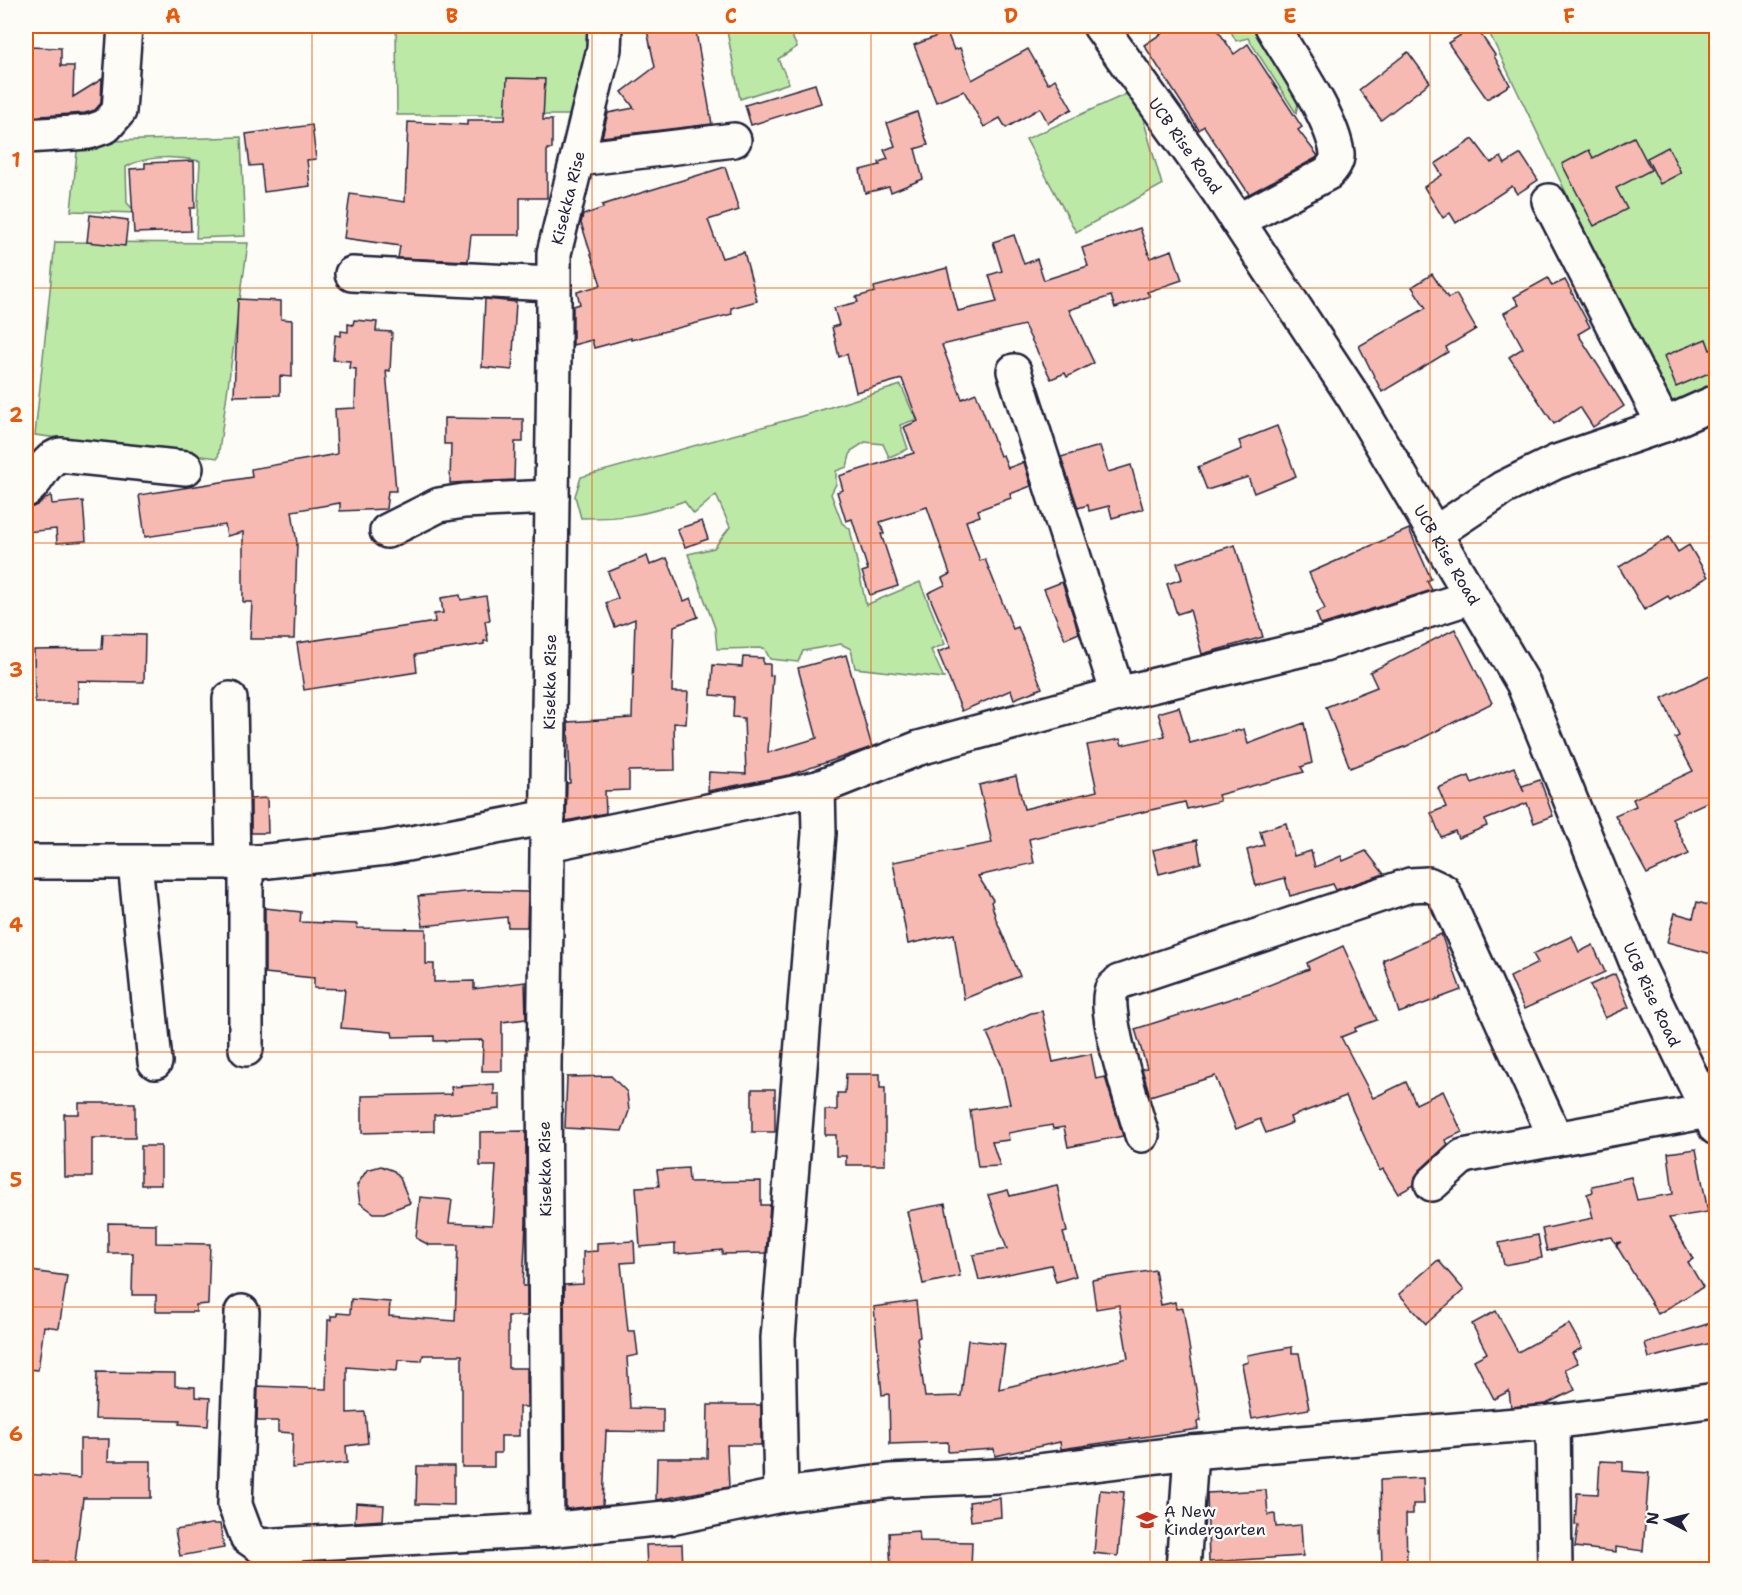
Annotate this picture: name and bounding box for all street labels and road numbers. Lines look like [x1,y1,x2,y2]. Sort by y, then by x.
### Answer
street label: UCB Rise Road [1144,93,1227,198]
street label: Kisekka Rise [546,149,589,247]
street label: UCB Rise Road [1409,501,1485,609]
street label: Kisekka Rise [538,634,561,730]
street label: UCB Rise Road [1619,939,1686,1050]
street label: Kisekka Rise [534,1121,556,1217]

